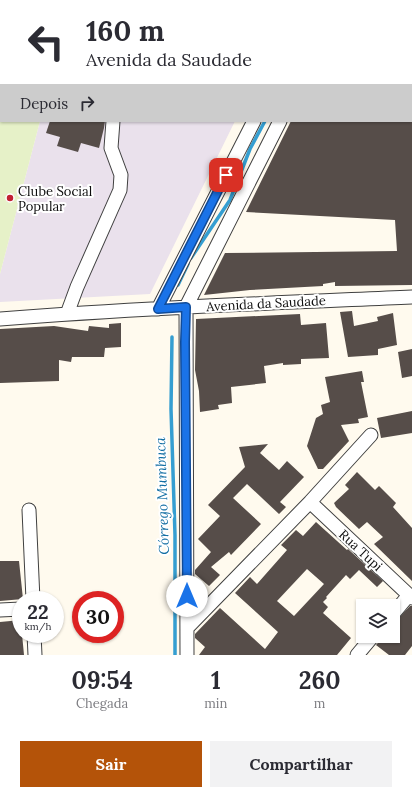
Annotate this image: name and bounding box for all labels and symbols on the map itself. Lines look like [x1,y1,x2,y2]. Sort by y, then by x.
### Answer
pin [209,158,243,192]
place label: Clube Social Popular [18,183,93,215]
marker: Clube Social Popular [5,193,15,203]
street label: Avenida da Saudade [205,292,326,315]
water label: Córrego Mumbuca [151,437,173,555]
street label: Rua Tupi [335,526,386,575]
position arrow [166,575,208,617]
speed limit sign: 30 [72,591,124,643]

